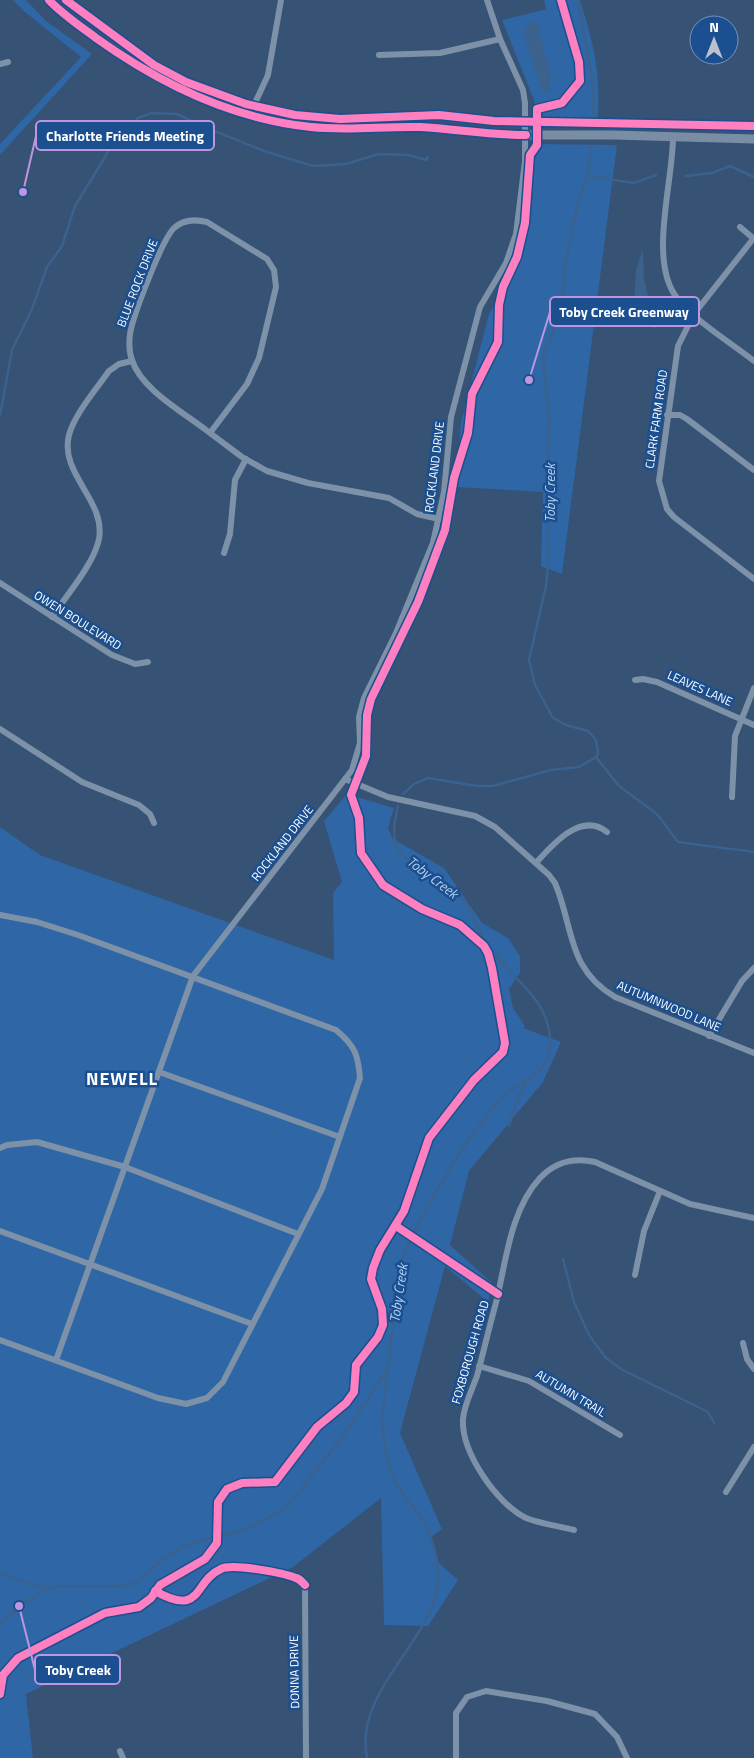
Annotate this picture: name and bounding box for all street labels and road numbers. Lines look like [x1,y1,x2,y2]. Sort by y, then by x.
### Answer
street label: BLUE ROCK DRIVE [111,236,163,330]
street label: CLARK FARM ROAD [640,368,672,470]
street label: ROCKLAND DRIVE [419,420,449,514]
street label: OWEN BOULEVARD [30,585,126,655]
street label: LEAVES LANE [664,665,736,711]
street label: ROCKLAND DRIVE [246,801,318,885]
street label: AUTUMNWOOD LANE [614,975,724,1037]
street label: FOXBOROUGH ROAD [446,1298,494,1406]
street label: AUTUMN TRAIL [532,1364,610,1422]
street label: DONNA DRIVE [284,1635,304,1709]

